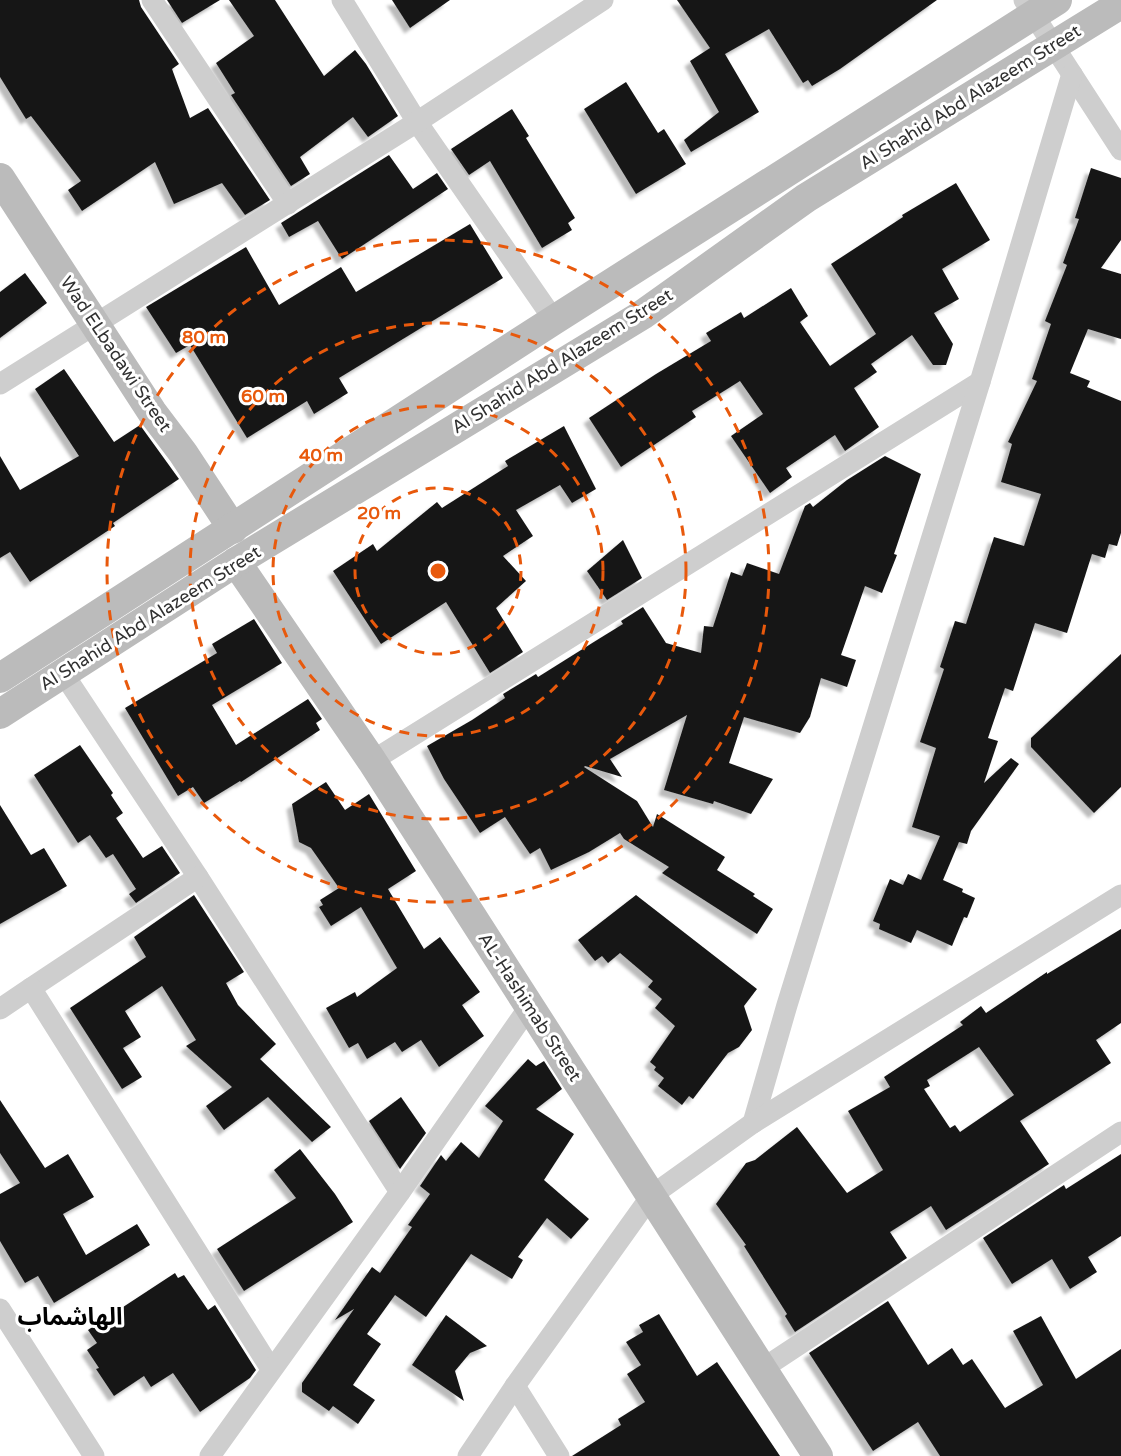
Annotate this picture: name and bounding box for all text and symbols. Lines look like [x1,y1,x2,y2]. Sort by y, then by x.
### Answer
street label: Al Shahid Abd Alazeem Street [855,20,1085,174]
street label: Wad ELbadawi Street [56,272,176,436]
street label: Al Shahid Abd Alazeem Street [447,284,677,438]
text: 80 m [182,326,226,348]
text: 60 m [241,385,285,407]
text: 40 m [299,444,343,466]
text: 20 m [357,502,401,524]
street label: Al Shahid Abd Alazeem Street [35,541,265,695]
centre of rings [428,561,448,581]
street label: AL-Hashimab Street [474,928,586,1086]
district label: الهاشماب [18,1303,123,1332]

